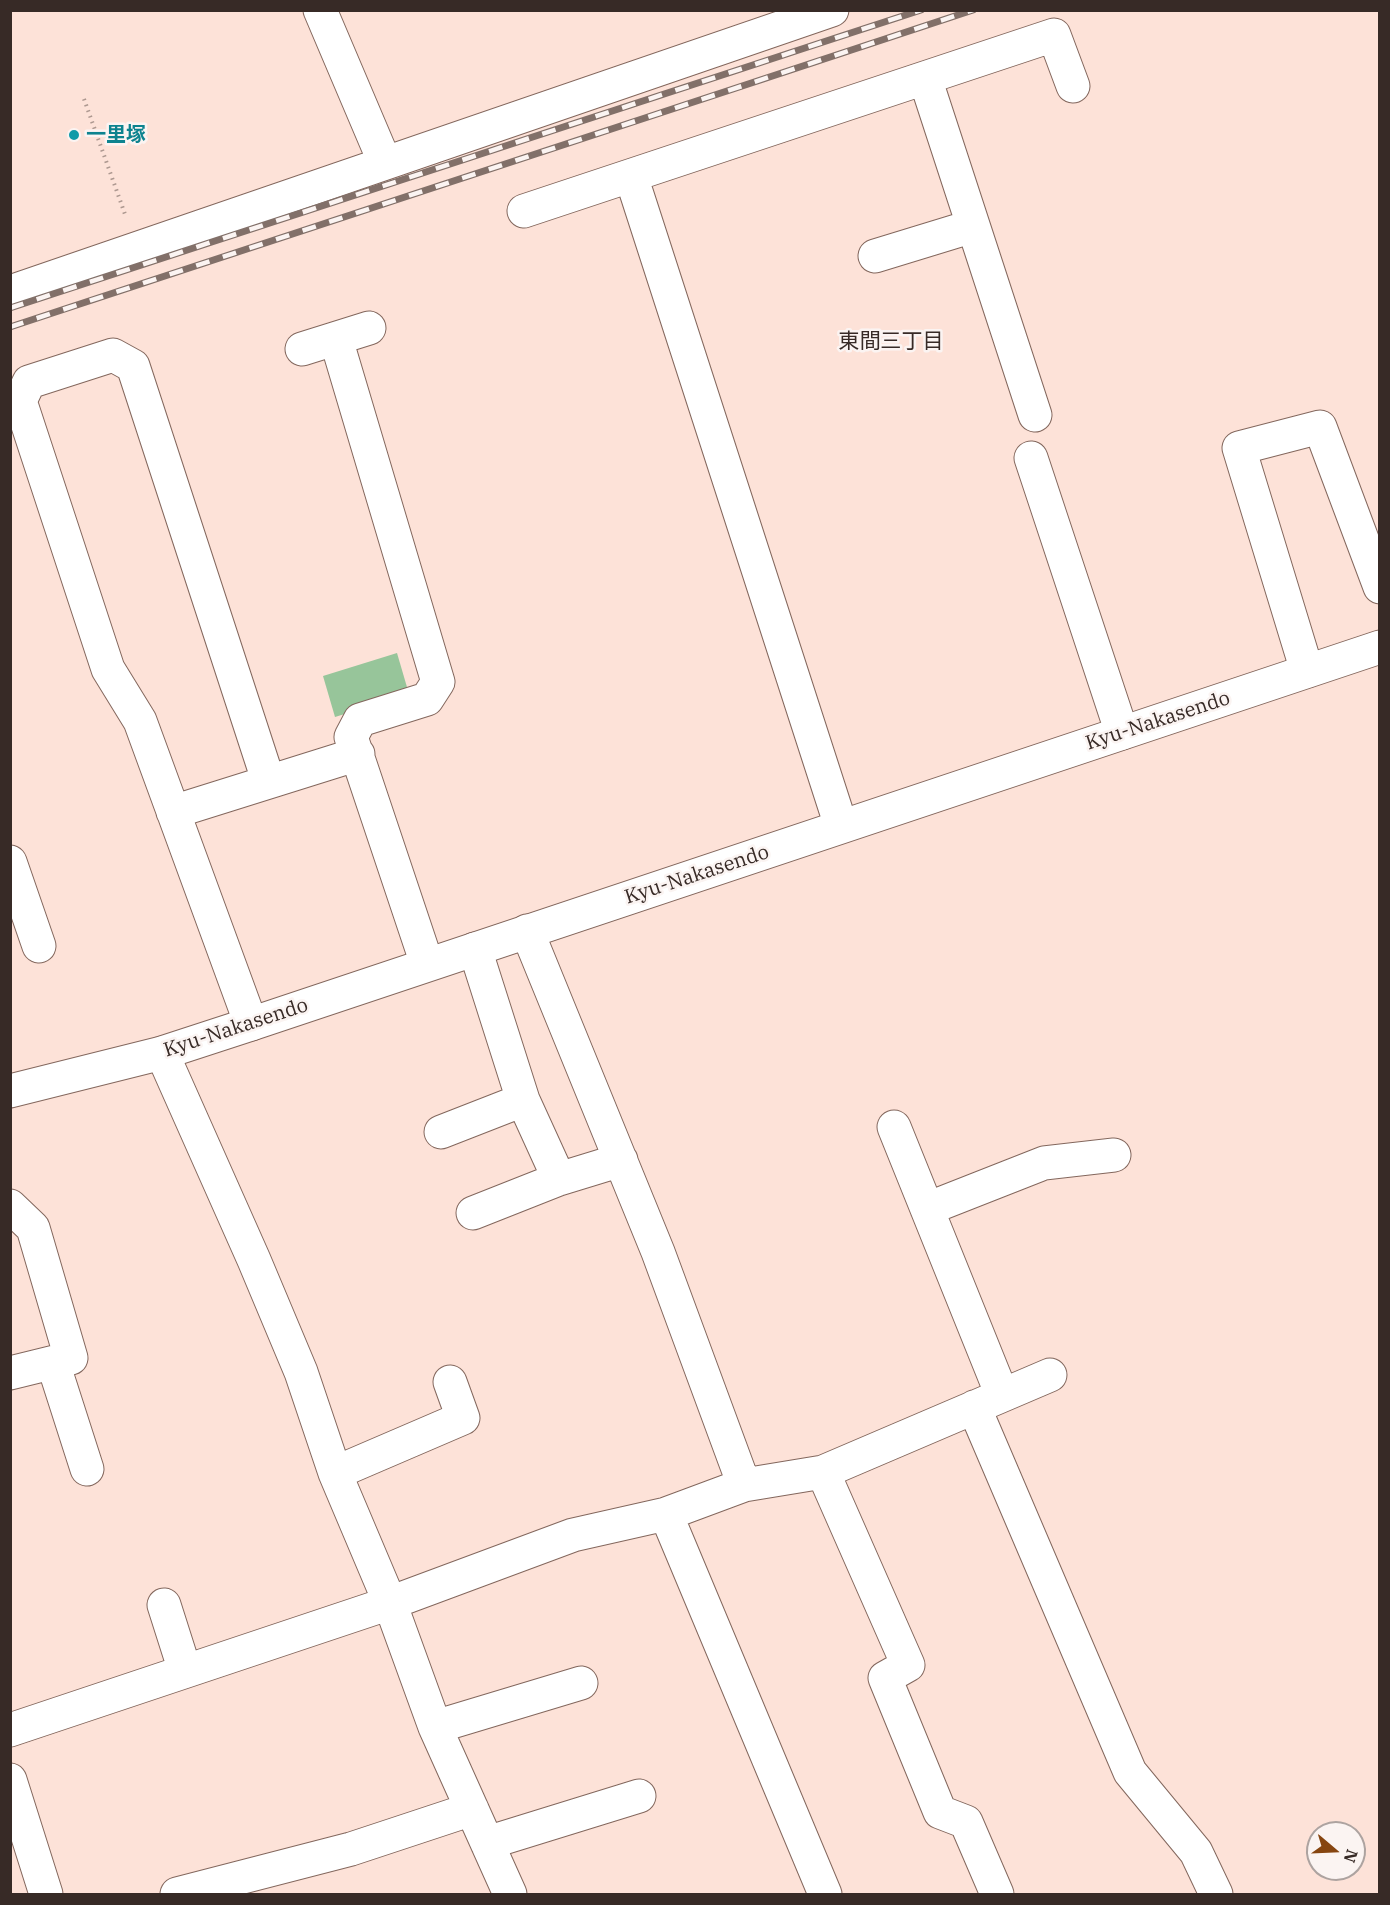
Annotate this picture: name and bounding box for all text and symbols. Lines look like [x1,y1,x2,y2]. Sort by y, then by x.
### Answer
place label: 一里塚 [86,123,146,147]
marker: 一里塚 [67,128,81,142]
district label: 東間三丁目 [839,329,943,355]
street label: Kyu-Nakasendo [1083,686,1233,756]
street label: Kyu-Nakasendo [622,840,772,910]
street label: Kyu-Nakasendo [161,993,311,1063]
north arrow [1306,1821,1366,1881]
text: N [1340,1847,1363,1865]

